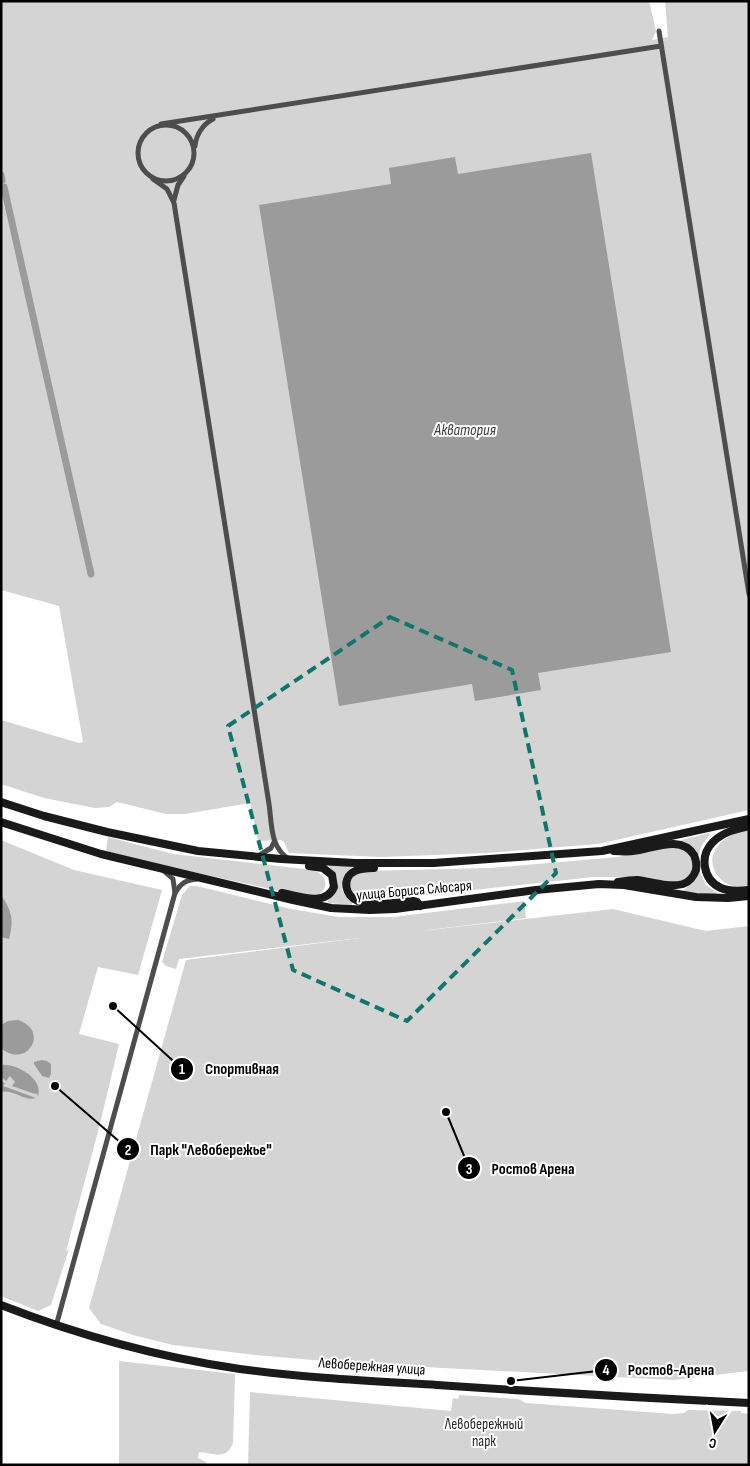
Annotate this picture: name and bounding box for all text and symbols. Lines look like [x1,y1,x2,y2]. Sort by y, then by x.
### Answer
water label: Акватория [433,421,497,440]
street label: улица Бориса Слюсаря [356,876,473,905]
callout: Спортивная [170,1053,289,1084]
text: 1 [179,1060,185,1079]
text: Спортивная [205,1060,279,1079]
callout: Парк "Левобережье" [116,1134,282,1165]
text: 2 [125,1141,131,1160]
text: Парк "Левобережье" [150,1141,272,1160]
callout: Ростов Арена [457,1153,585,1184]
text: 3 [466,1160,473,1179]
text: Ростов Арена [491,1160,575,1179]
street label: Левобережная улица [317,1353,426,1380]
callout: Ростов-Арена [593,1354,725,1385]
text: 4 [603,1361,610,1380]
text: Ростов-Арена [628,1361,714,1380]
north arrow [690,1406,740,1456]
park label: Левобережный парк [444,1415,523,1451]
text: С [707,1434,718,1452]

